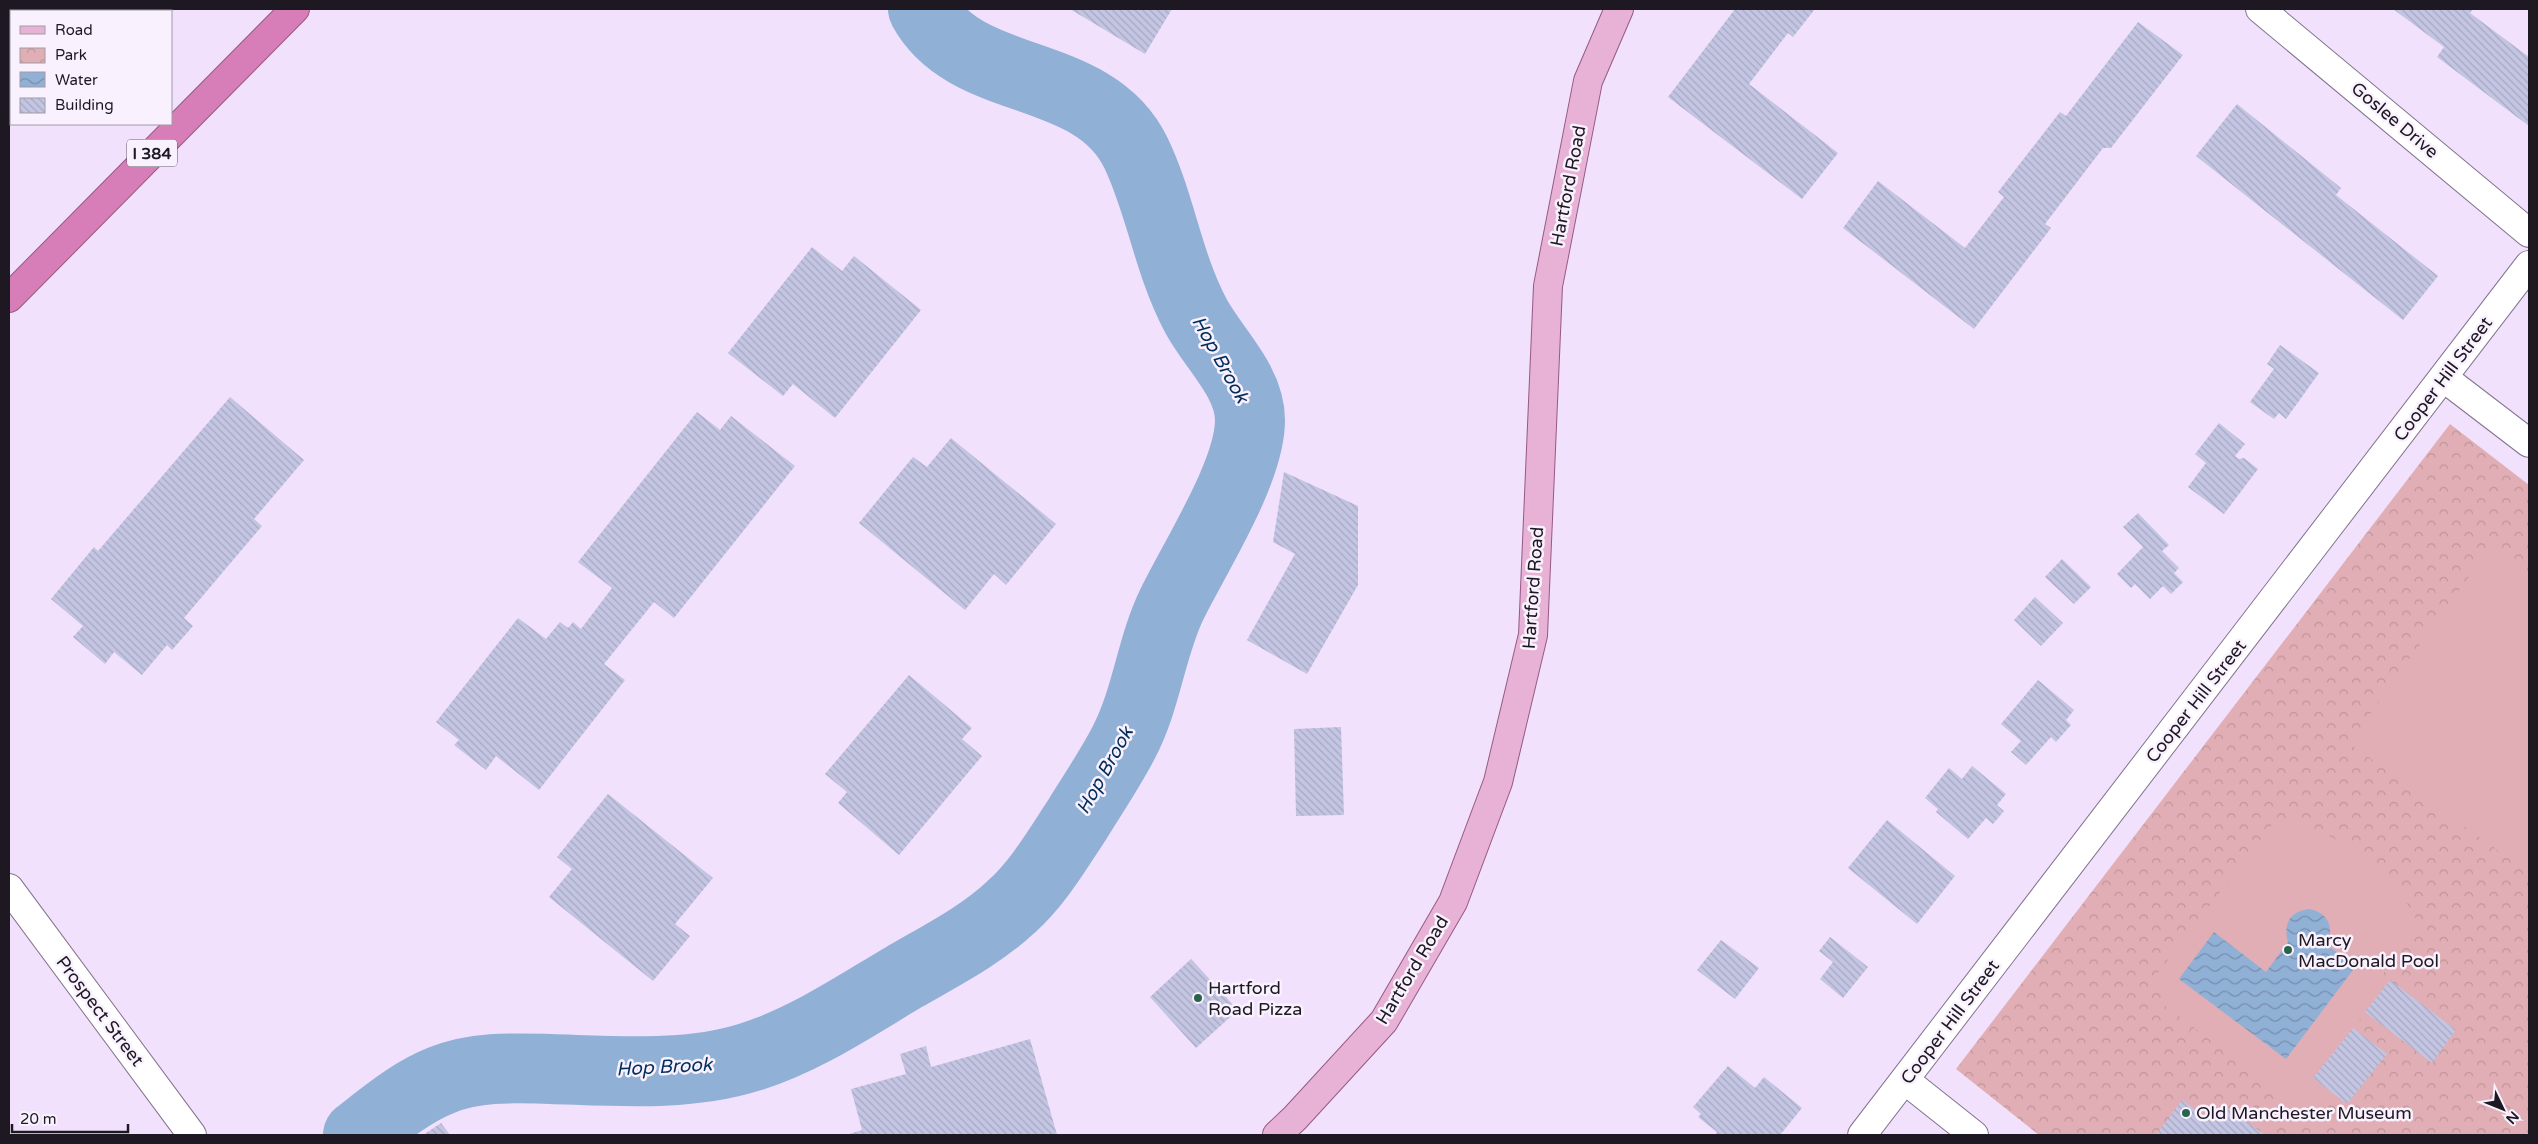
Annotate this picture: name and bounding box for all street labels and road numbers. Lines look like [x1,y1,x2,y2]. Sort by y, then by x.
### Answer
street label: Goslee Drive [2347,77,2443,163]
street label: Hartford Road [1545,124,1591,248]
road number: I 384 [127,140,177,167]
street label: Cooper Hill Street [2389,312,2497,446]
street label: Hartford Road [1518,526,1548,650]
street label: Cooper Hill Street [2141,635,2251,767]
street label: Hartford Road [1371,912,1453,1028]
street label: Prospect Street [51,952,149,1071]
street label: Cooper Hill Street [1896,955,2004,1089]

